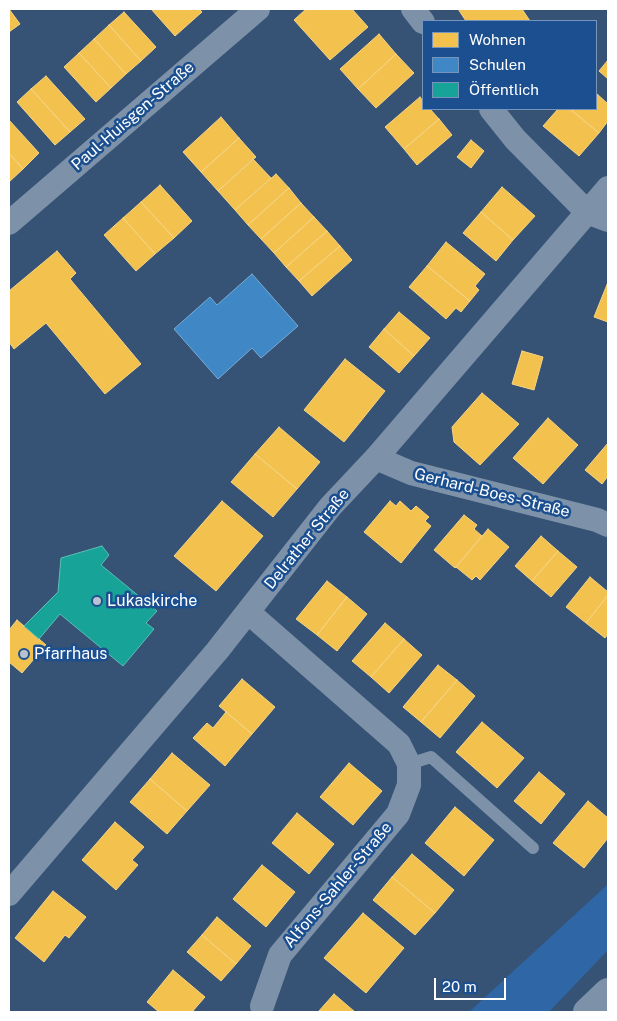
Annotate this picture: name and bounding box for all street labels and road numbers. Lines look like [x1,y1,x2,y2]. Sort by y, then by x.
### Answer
street label: Paul-Huisgen-Straße [68,58,198,174]
street label: Gerhard-Boes-Straße [412,464,572,522]
street label: Delrather Straße [261,485,353,593]
street label: Alfons-Sahler-Straße [280,818,396,952]

